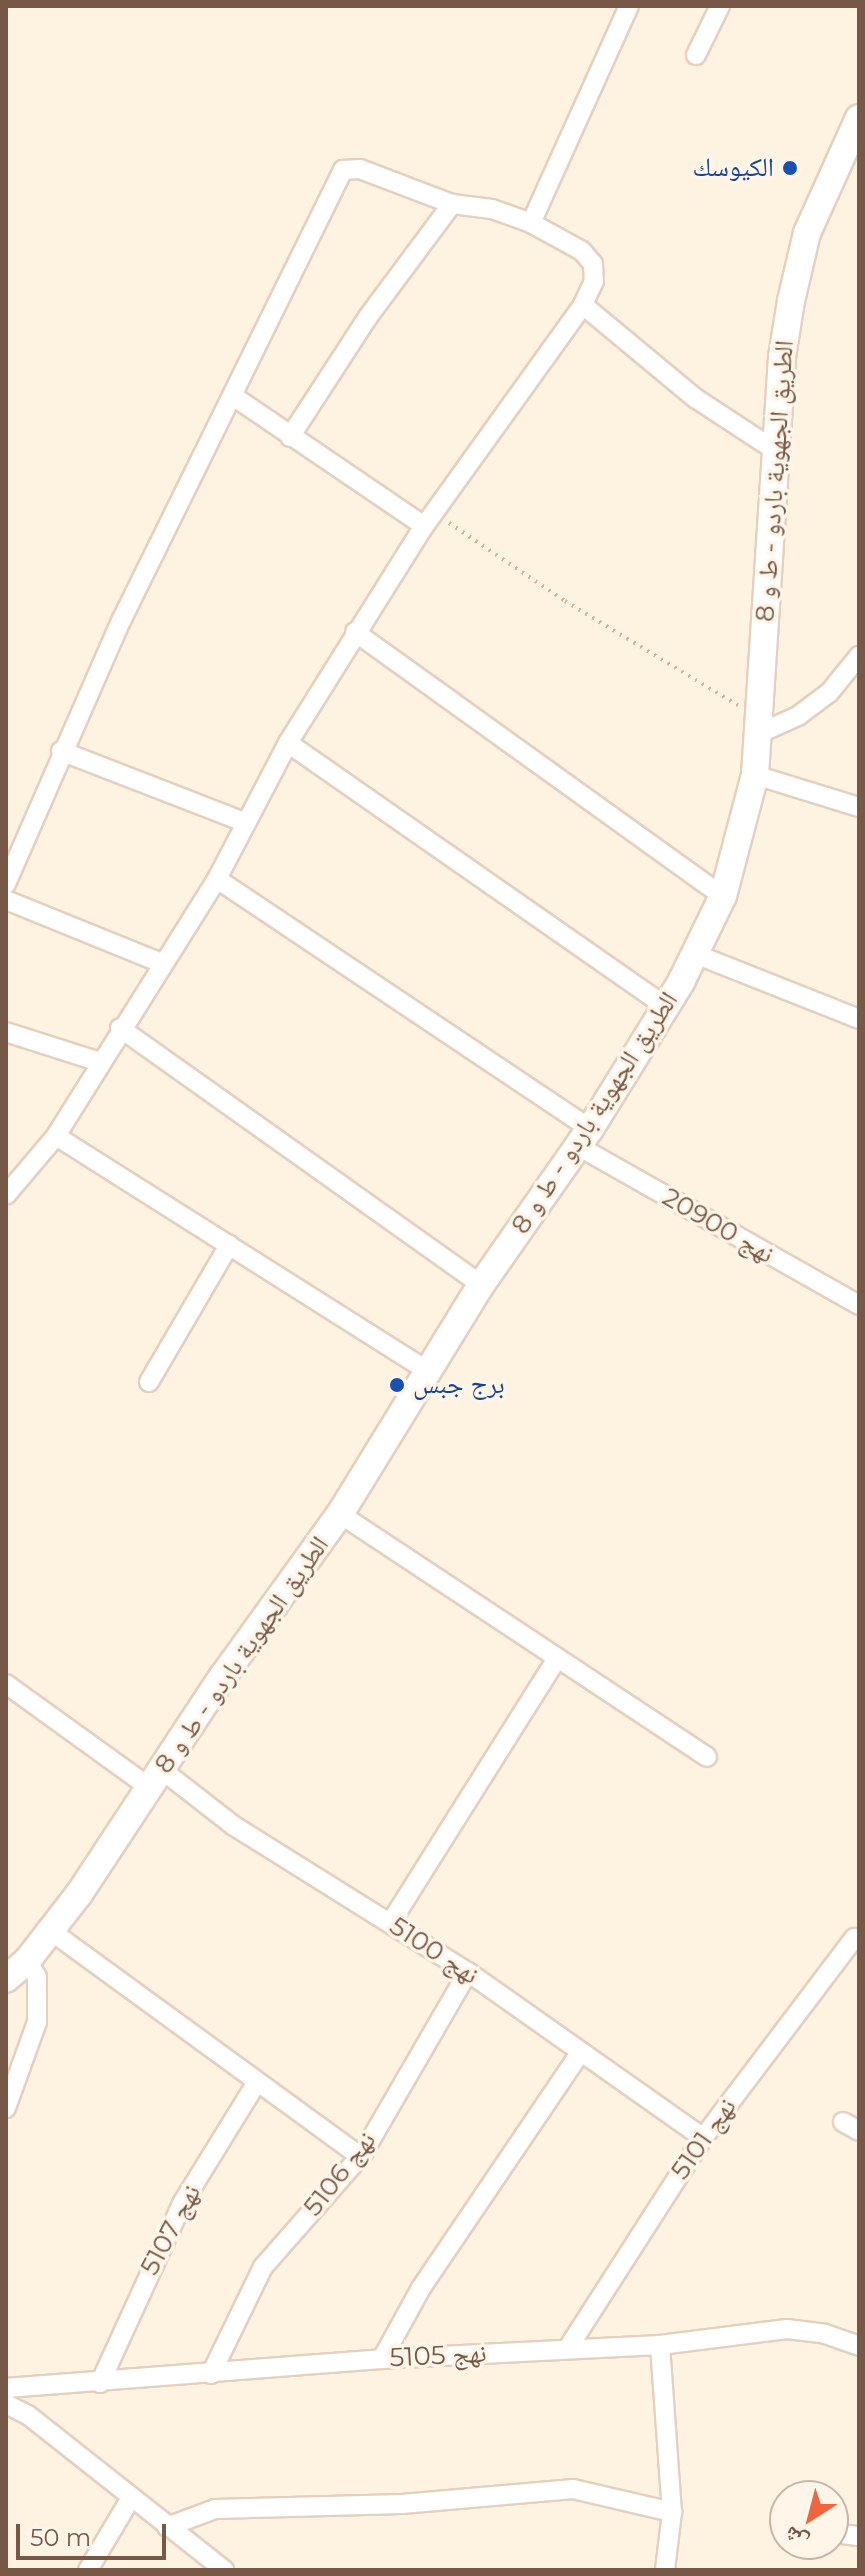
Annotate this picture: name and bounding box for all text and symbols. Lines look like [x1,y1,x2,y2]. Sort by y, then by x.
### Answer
place label: الكيوسك [693,152,774,184]
marker: الكيوسك [781,159,799,177]
street label: الطريق الجهوية باردو - ط و 8 [750,339,800,623]
street label: الطريق الجهوية باردو - ط و 8 [505,986,685,1240]
street label: نهج 20900 [657,1182,779,1270]
place label: برج جبس [413,1369,505,1401]
marker: برج جبس [388,1376,406,1394]
street label: الطريق الجهوية باردو - ط و 8 [148,1530,336,1780]
street label: نهج 5100 [384,1911,484,1991]
street label: نهج 5101 [665,2092,743,2186]
street label: نهج 5106 [297,2126,383,2222]
street label: نهج 5107 [134,2180,208,2280]
street label: نهج 5105 [389,2338,487,2374]
north arrow [769,2480,849,2560]
scale bar [20,2508,170,2558]
text: ش [778,2520,813,2556]
text: 50 m [30,2523,91,2552]

